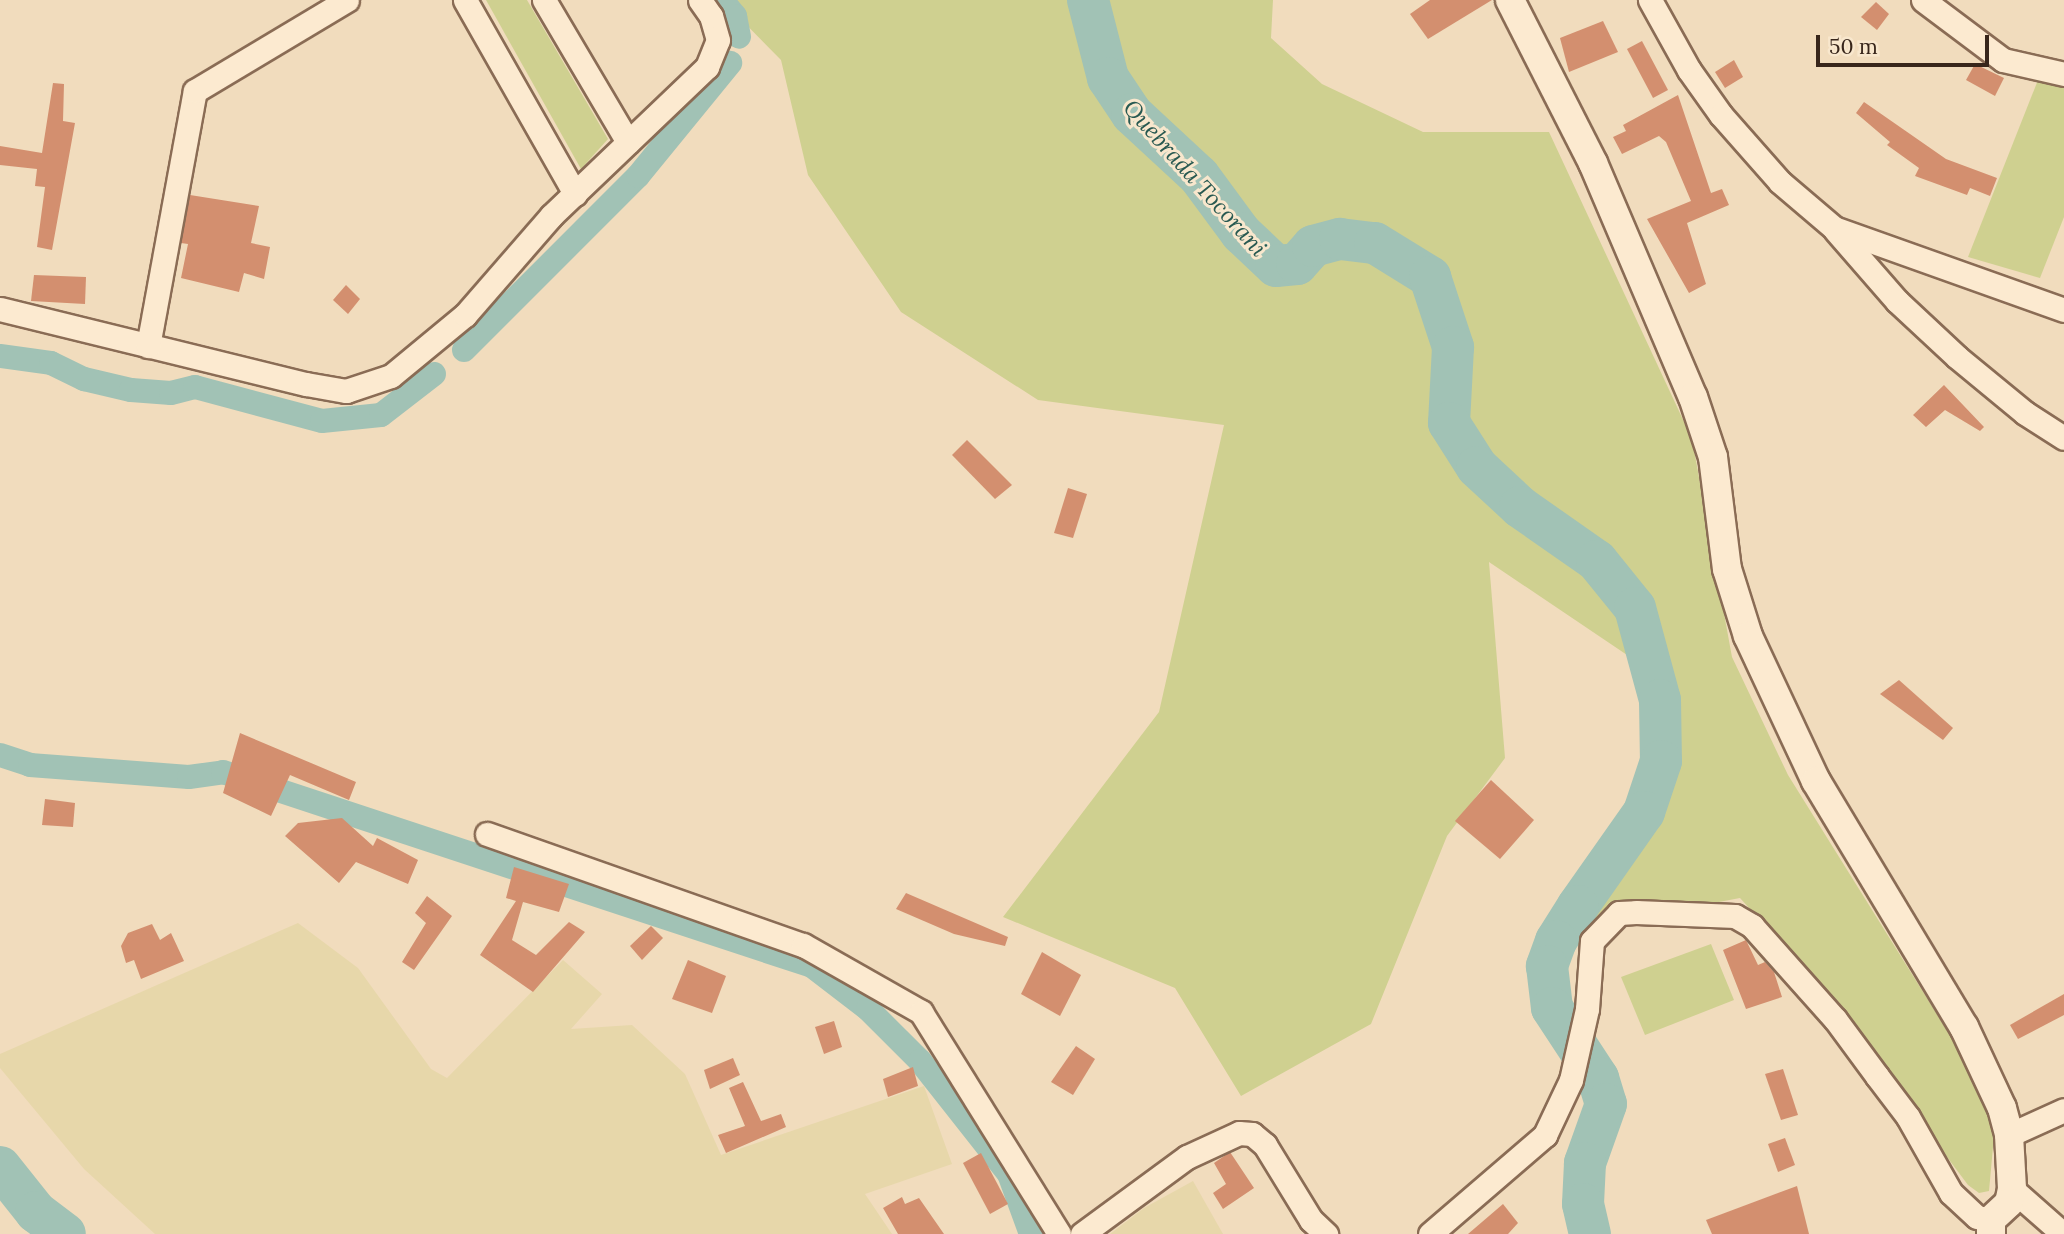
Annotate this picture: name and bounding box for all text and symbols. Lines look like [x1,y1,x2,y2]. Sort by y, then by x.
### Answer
scale bar [1819,21,1992,65]
text: 50 m [1829,33,1878,60]
water label: Quebrada Tocorani [1117,94,1273,262]

